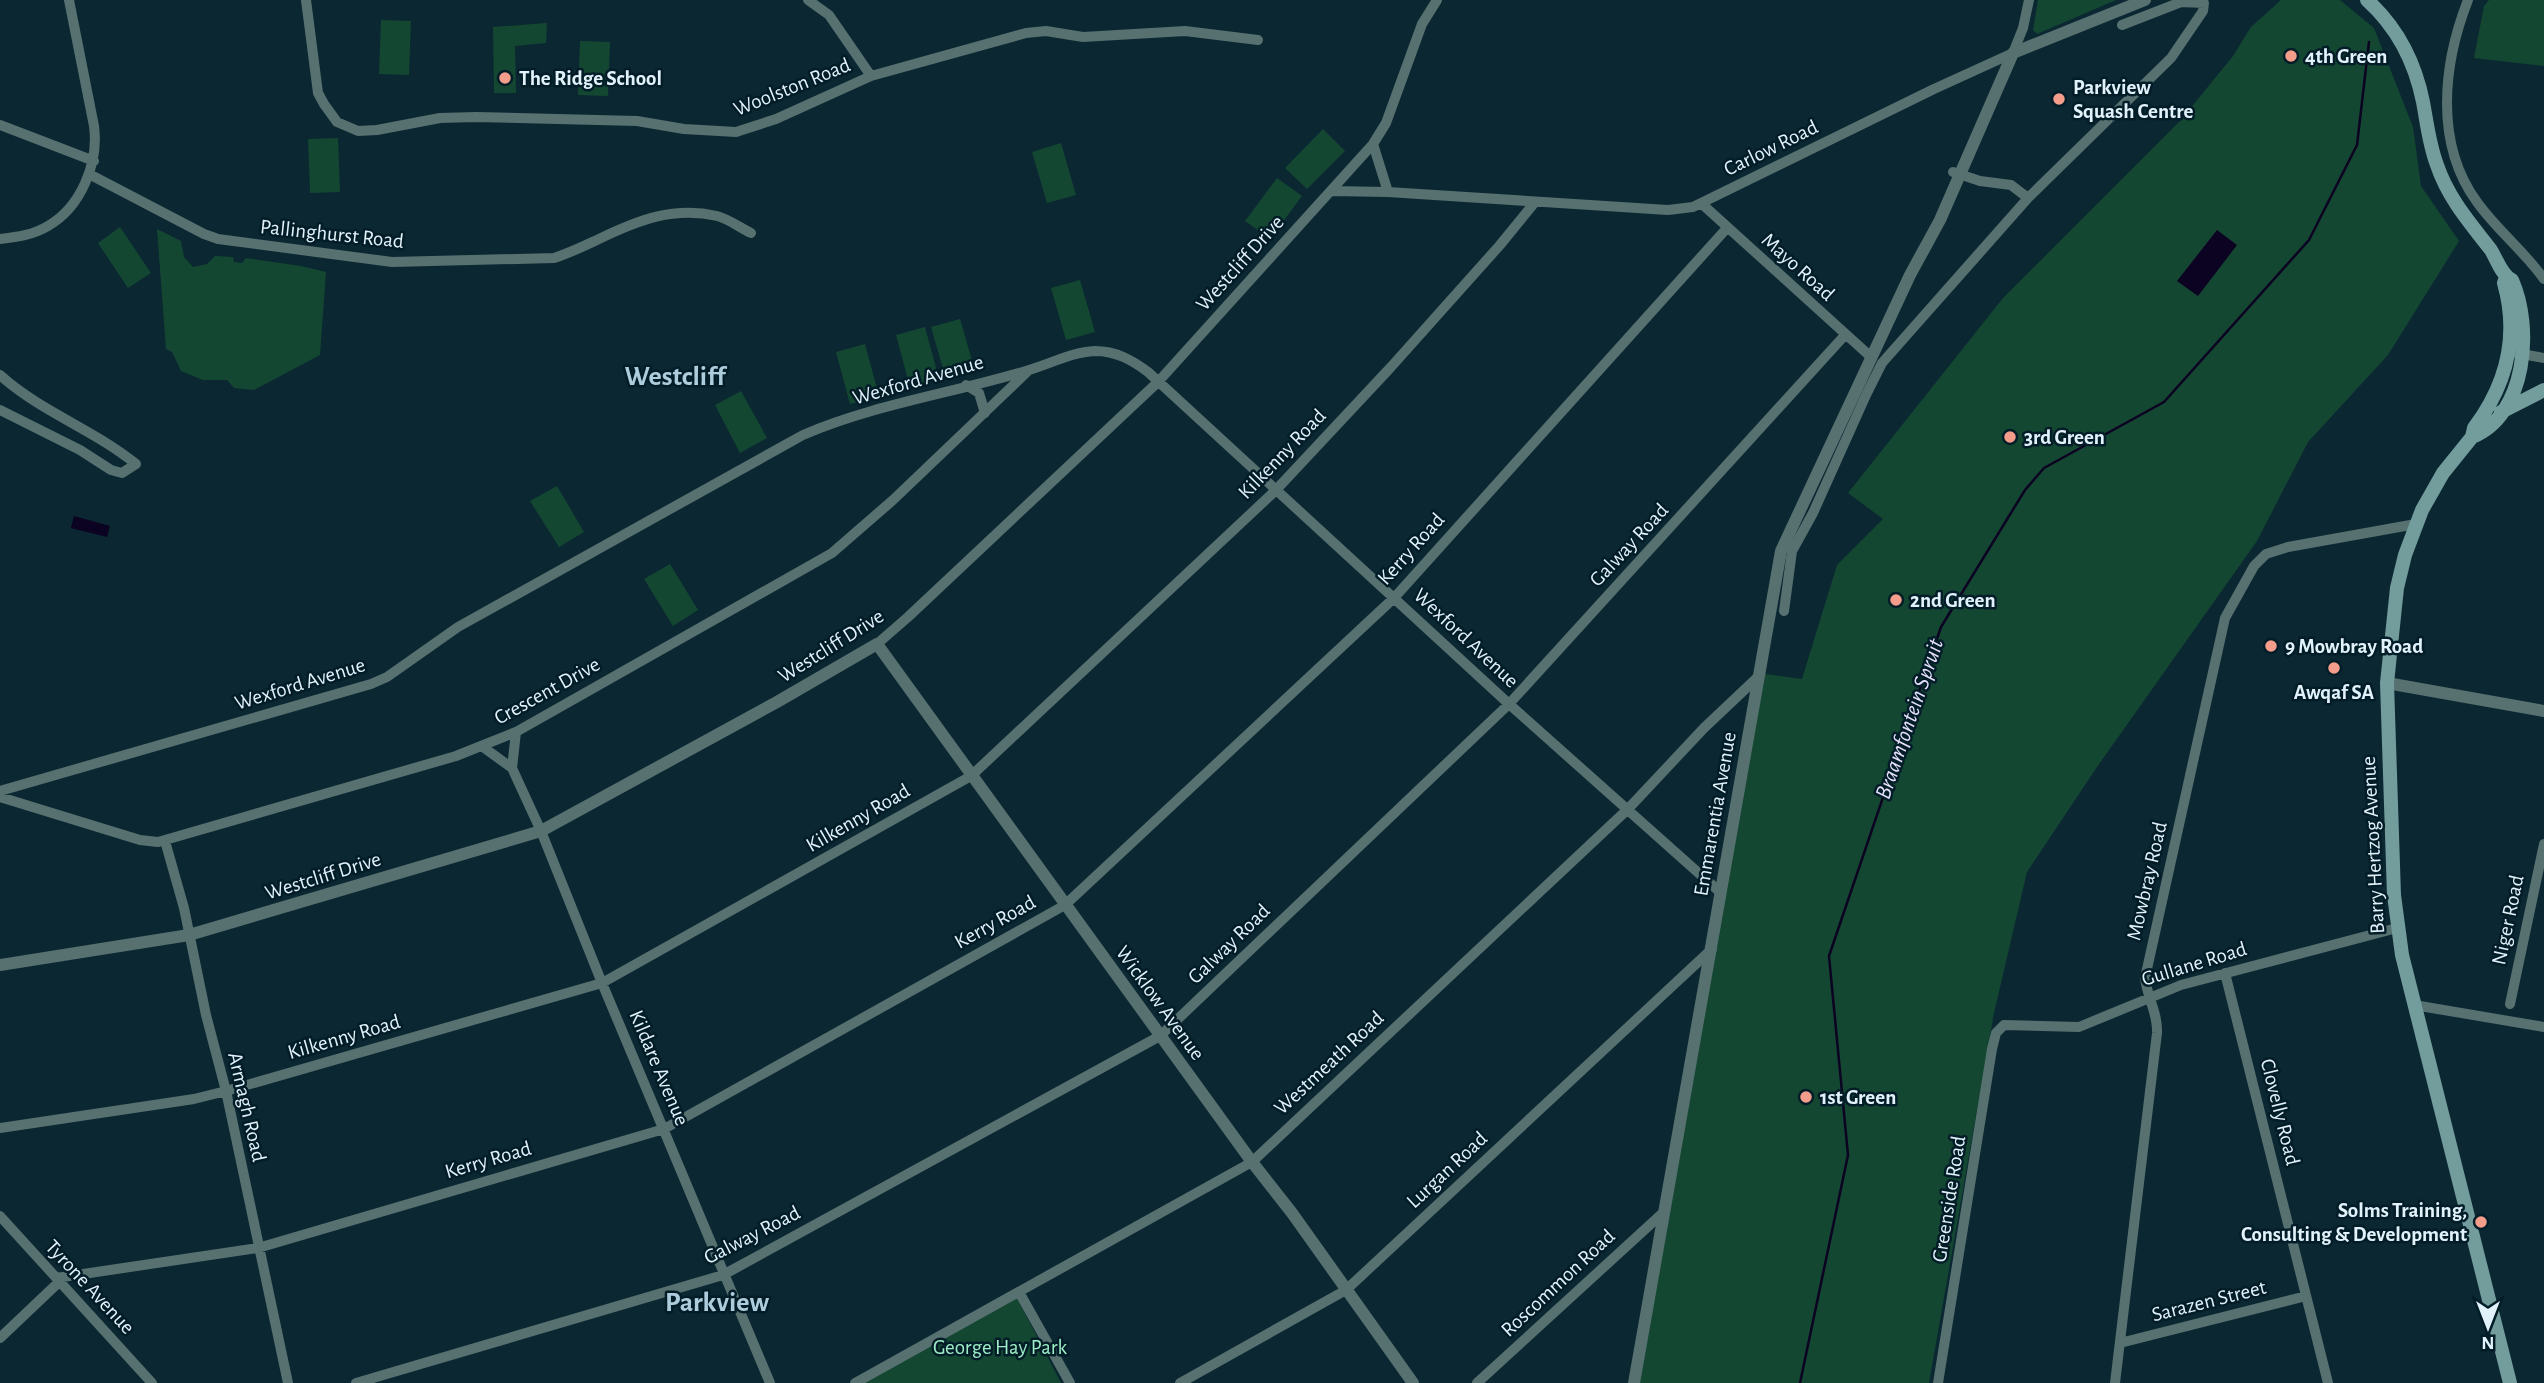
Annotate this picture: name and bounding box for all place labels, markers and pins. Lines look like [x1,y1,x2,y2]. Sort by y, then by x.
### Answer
place label: 4th Green [2305,46,2387,67]
marker: 4th Green [2283,48,2299,64]
place label: The Ridge School [519,68,662,89]
marker: The Ridge School [497,70,513,86]
place label: Parkview Squash Centre [2073,77,2193,122]
marker: Parkview Squash Centre [2051,91,2067,107]
place label: 3rd Green [2024,427,2105,448]
marker: 3rd Green [2002,429,2018,445]
place label: 2nd Green [1910,590,1996,611]
marker: 2nd Green [1888,592,1904,608]
place label: 9 Mowbray Road [2285,636,2423,657]
marker: 9 Mowbray Road [2263,638,2279,654]
marker: Awqaf SA [2326,660,2342,676]
place label: Awqaf SA [2294,682,2375,703]
place label: 1st Green [1820,1087,1896,1108]
marker: 1st Green [1798,1089,1814,1105]
place label: Solms Training, Consulting & Development [2241,1200,2467,1245]
marker: Solms Training, Consulting & Development [2473,1214,2489,1230]

